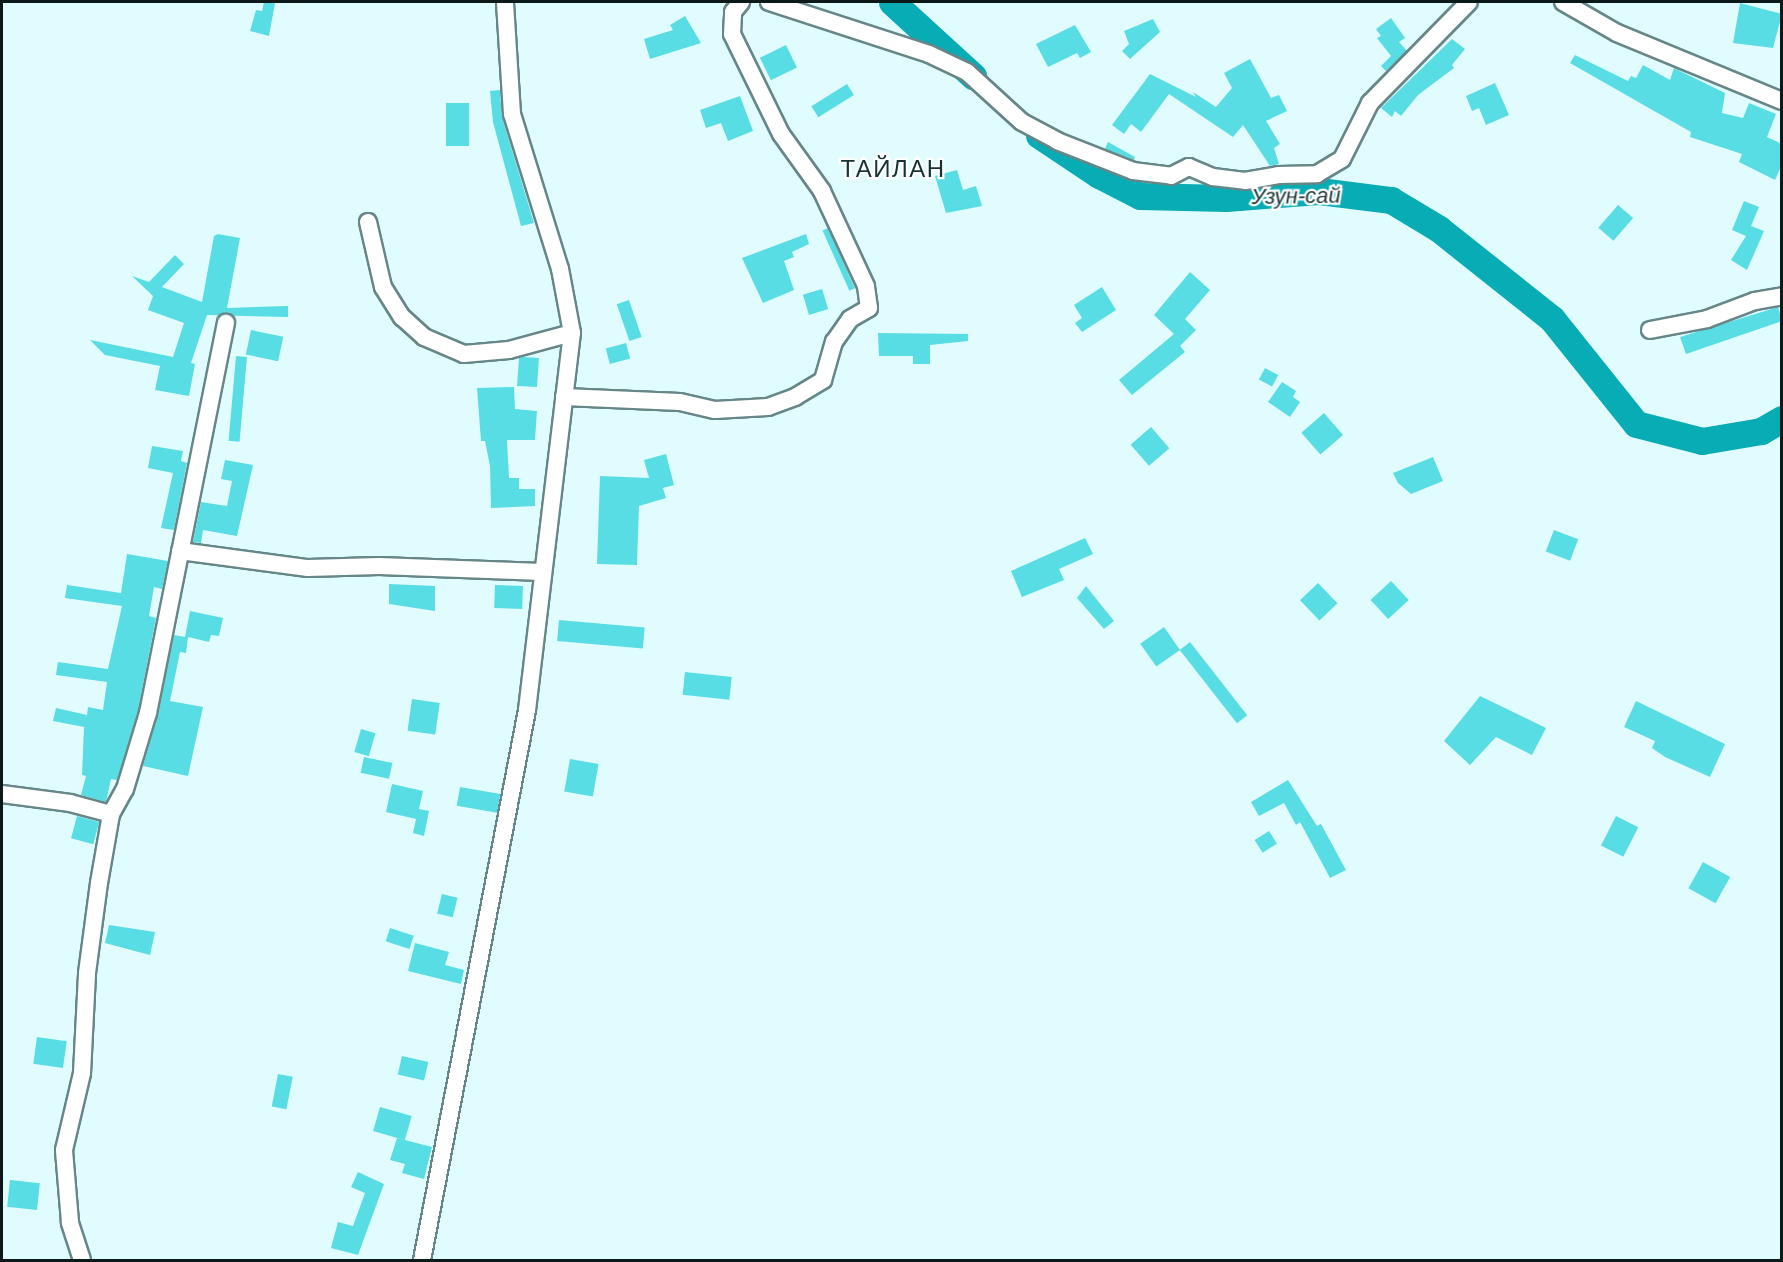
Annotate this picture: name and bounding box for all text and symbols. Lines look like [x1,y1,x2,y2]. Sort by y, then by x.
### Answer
district label: ТАЙЛАН [840,155,946,183]
water label: Узун-сай [1251,182,1341,210]

